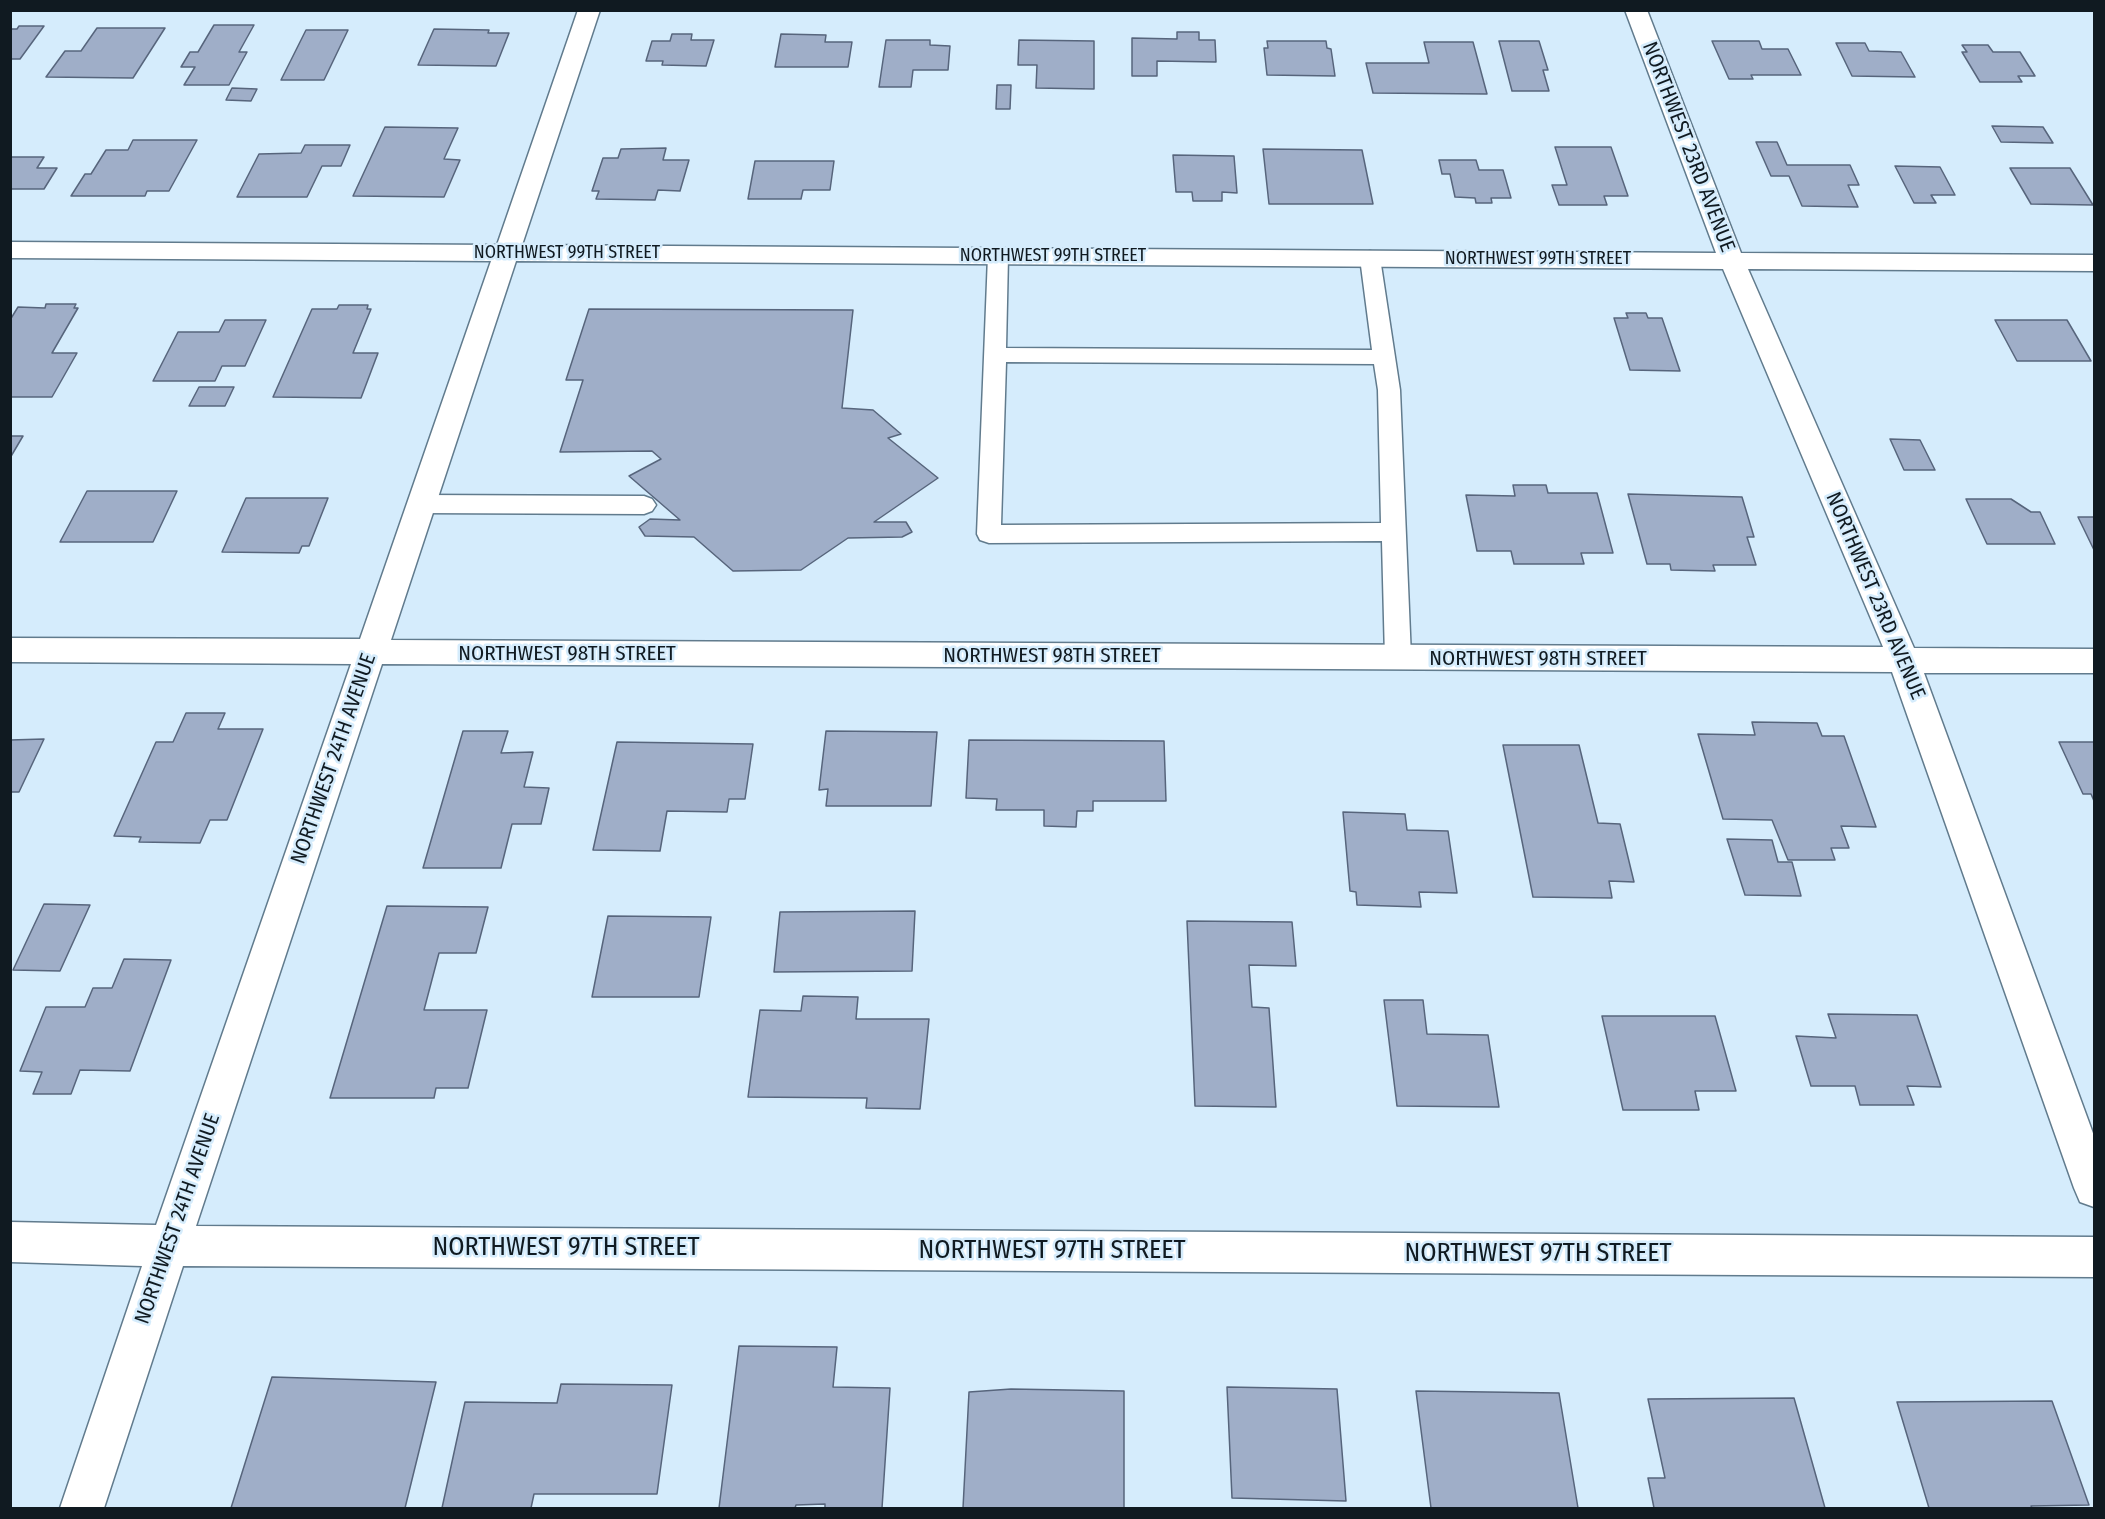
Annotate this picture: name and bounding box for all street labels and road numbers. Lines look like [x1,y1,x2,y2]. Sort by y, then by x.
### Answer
street label: NORTHWEST 23RD AVENUE [1636,38,1740,256]
street label: NORTHWEST 99TH STREET [474,242,660,264]
street label: NORTHWEST 99TH STREET [960,245,1146,267]
street label: NORTHWEST 99TH STREET [1445,248,1631,270]
street label: NORTHWEST 23RD AVENUE [1820,488,1930,704]
street label: NORTHWEST 98TH STREET [458,641,676,667]
street label: NORTHWEST 98TH STREET [943,643,1161,669]
street label: NORTHWEST 98TH STREET [1429,646,1647,672]
street label: NORTHWEST 24TH AVENUE [286,650,382,868]
street label: NORTHWEST 24TH AVENUE [130,1110,226,1328]
street label: NORTHWEST 97TH STREET [432,1232,700,1264]
street label: NORTHWEST 97TH STREET [918,1235,1186,1267]
street label: NORTHWEST 97TH STREET [1404,1238,1672,1270]

